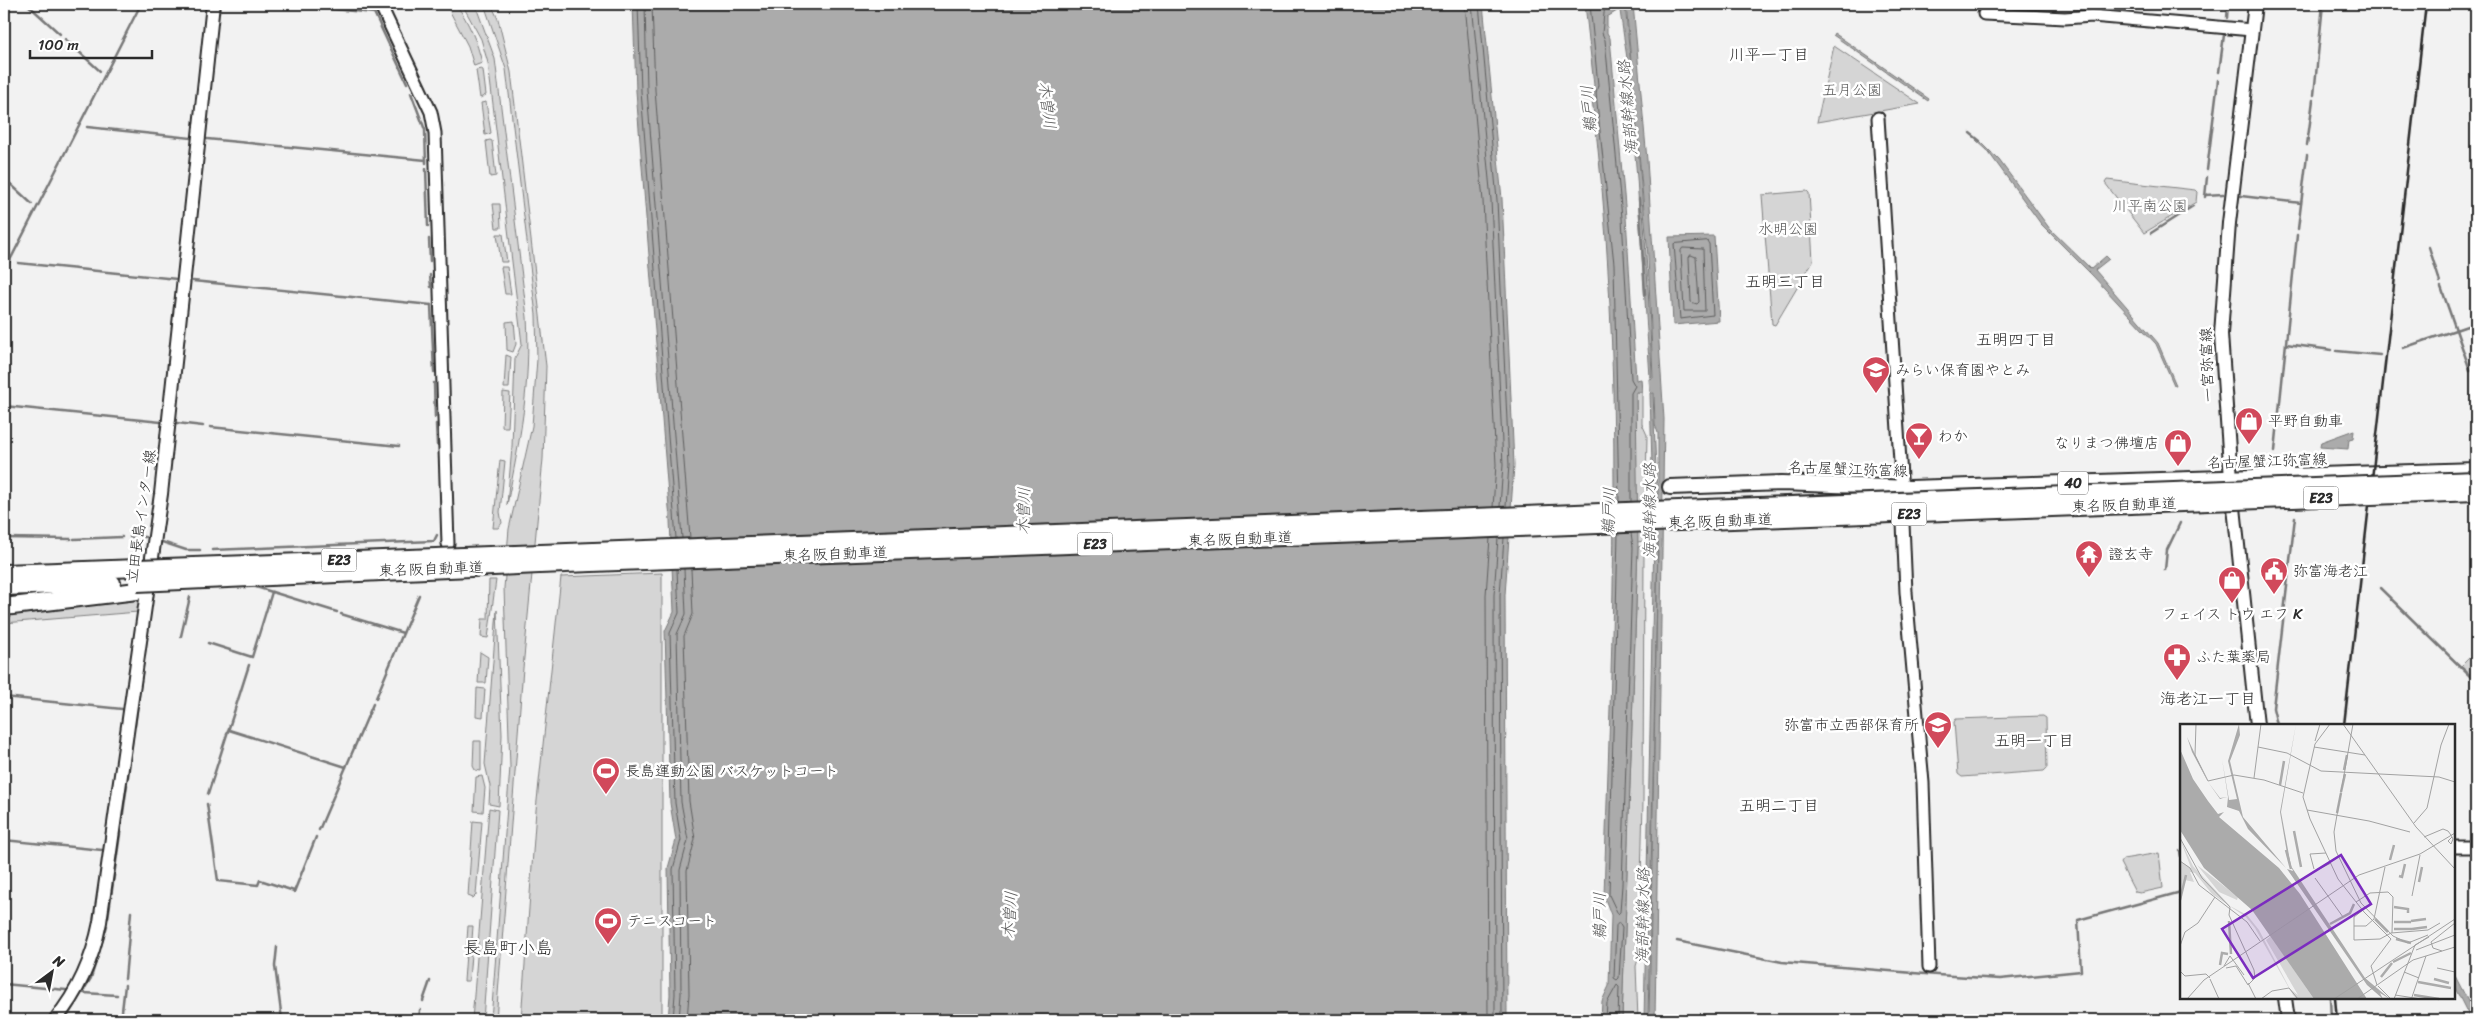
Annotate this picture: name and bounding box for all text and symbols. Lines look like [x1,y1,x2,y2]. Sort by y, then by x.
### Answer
scale bar [30,28,152,60]
text: 100 m [38,32,79,58]
district label: 川平一丁目 [1729,40,1809,69]
water label: 海部幹線水路 [1609,58,1646,157]
park label: 五月公園 [1822,77,1882,103]
water label: 木曽川 [1030,79,1065,131]
water label: 鵜戸川 [1572,84,1605,134]
park label: 川平南公園 [2112,193,2188,219]
park label: 水明公園 [1758,216,1818,242]
district label: 五明三丁目 [1745,267,1825,296]
district label: 五明四丁目 [1976,325,2056,354]
street label: 一宮弥富線 [2193,327,2221,403]
school or university icon: みらい保育園やとみ [1861,355,1891,394]
place label: みらい保育園やとみ [1895,357,2030,383]
shop icon: 平野自動車 [2234,406,2264,445]
place label: 平野自動車 [2268,408,2343,434]
bar icon: わか [1904,421,1934,460]
place label: わか [1938,423,1968,449]
shop icon: なりまつ佛壇店 [2163,428,2193,467]
place label: なりまつ佛壇店 [2054,430,2159,456]
street label: 名古屋蟹江弥富線 [2207,446,2327,476]
street label: 立田長島インター線 [119,448,163,584]
street label: 名古屋蟹江弥富線 [1788,454,1908,484]
water label: 海部幹線水路 [1635,462,1664,559]
road number: 40 [2058,472,2088,494]
road number: E23 [2304,486,2338,509]
water label: 木曽川 [1009,487,1038,535]
water label: 鵜戸川 [1593,487,1624,536]
street label: 東名阪自動車道 [2071,490,2177,520]
road number: E23 [1892,502,1926,526]
street label: 東名阪自動車道 [1667,506,1773,536]
street label: 東名阪自動車道 [1187,524,1293,554]
road number: E23 [1078,532,1112,556]
street label: 東名阪自動車道 [782,539,888,569]
temple icon: 證玄寺 [2074,539,2104,578]
place label: 證玄寺 [2108,541,2153,567]
road number: E23 [322,548,356,572]
street label: 東名阪自動車道 [378,554,484,584]
public building icon: 弥富海老江 [2259,556,2289,595]
place label: 弥富海老江 [2293,558,2368,584]
shop icon: フェイス トウ エフ K [2217,565,2247,604]
place label: フェイス トウ エフ K [2162,601,2303,627]
pharmacy icon: ふた葉薬局 [2162,642,2192,681]
place label: ふた葉薬局 [2196,644,2271,670]
district label: 海老江一丁目 [2160,684,2256,713]
school or university icon: 弥富市立西部保育所 [1923,710,1953,749]
place label: 弥富市立西部保育所 [1784,712,1919,738]
inset map [2180,724,2455,999]
district label: 五明一丁目 [1994,726,2074,755]
sports icon: 長島運動公園 バスケットコート [591,756,621,795]
place label: 長島運動公園 バスケットコート [625,758,839,784]
district label: 五明二丁目 [1739,791,1819,820]
water label: 海部幹線水路 [1627,867,1658,964]
water label: 木曽川 [993,890,1026,940]
water label: 鵜戸川 [1585,892,1614,940]
sports icon: テニスコート [593,906,623,945]
place label: テニスコート [627,908,717,934]
district label: 長島町小島 [463,932,553,964]
north arrow [28,946,78,996]
text: N [47,948,70,975]

